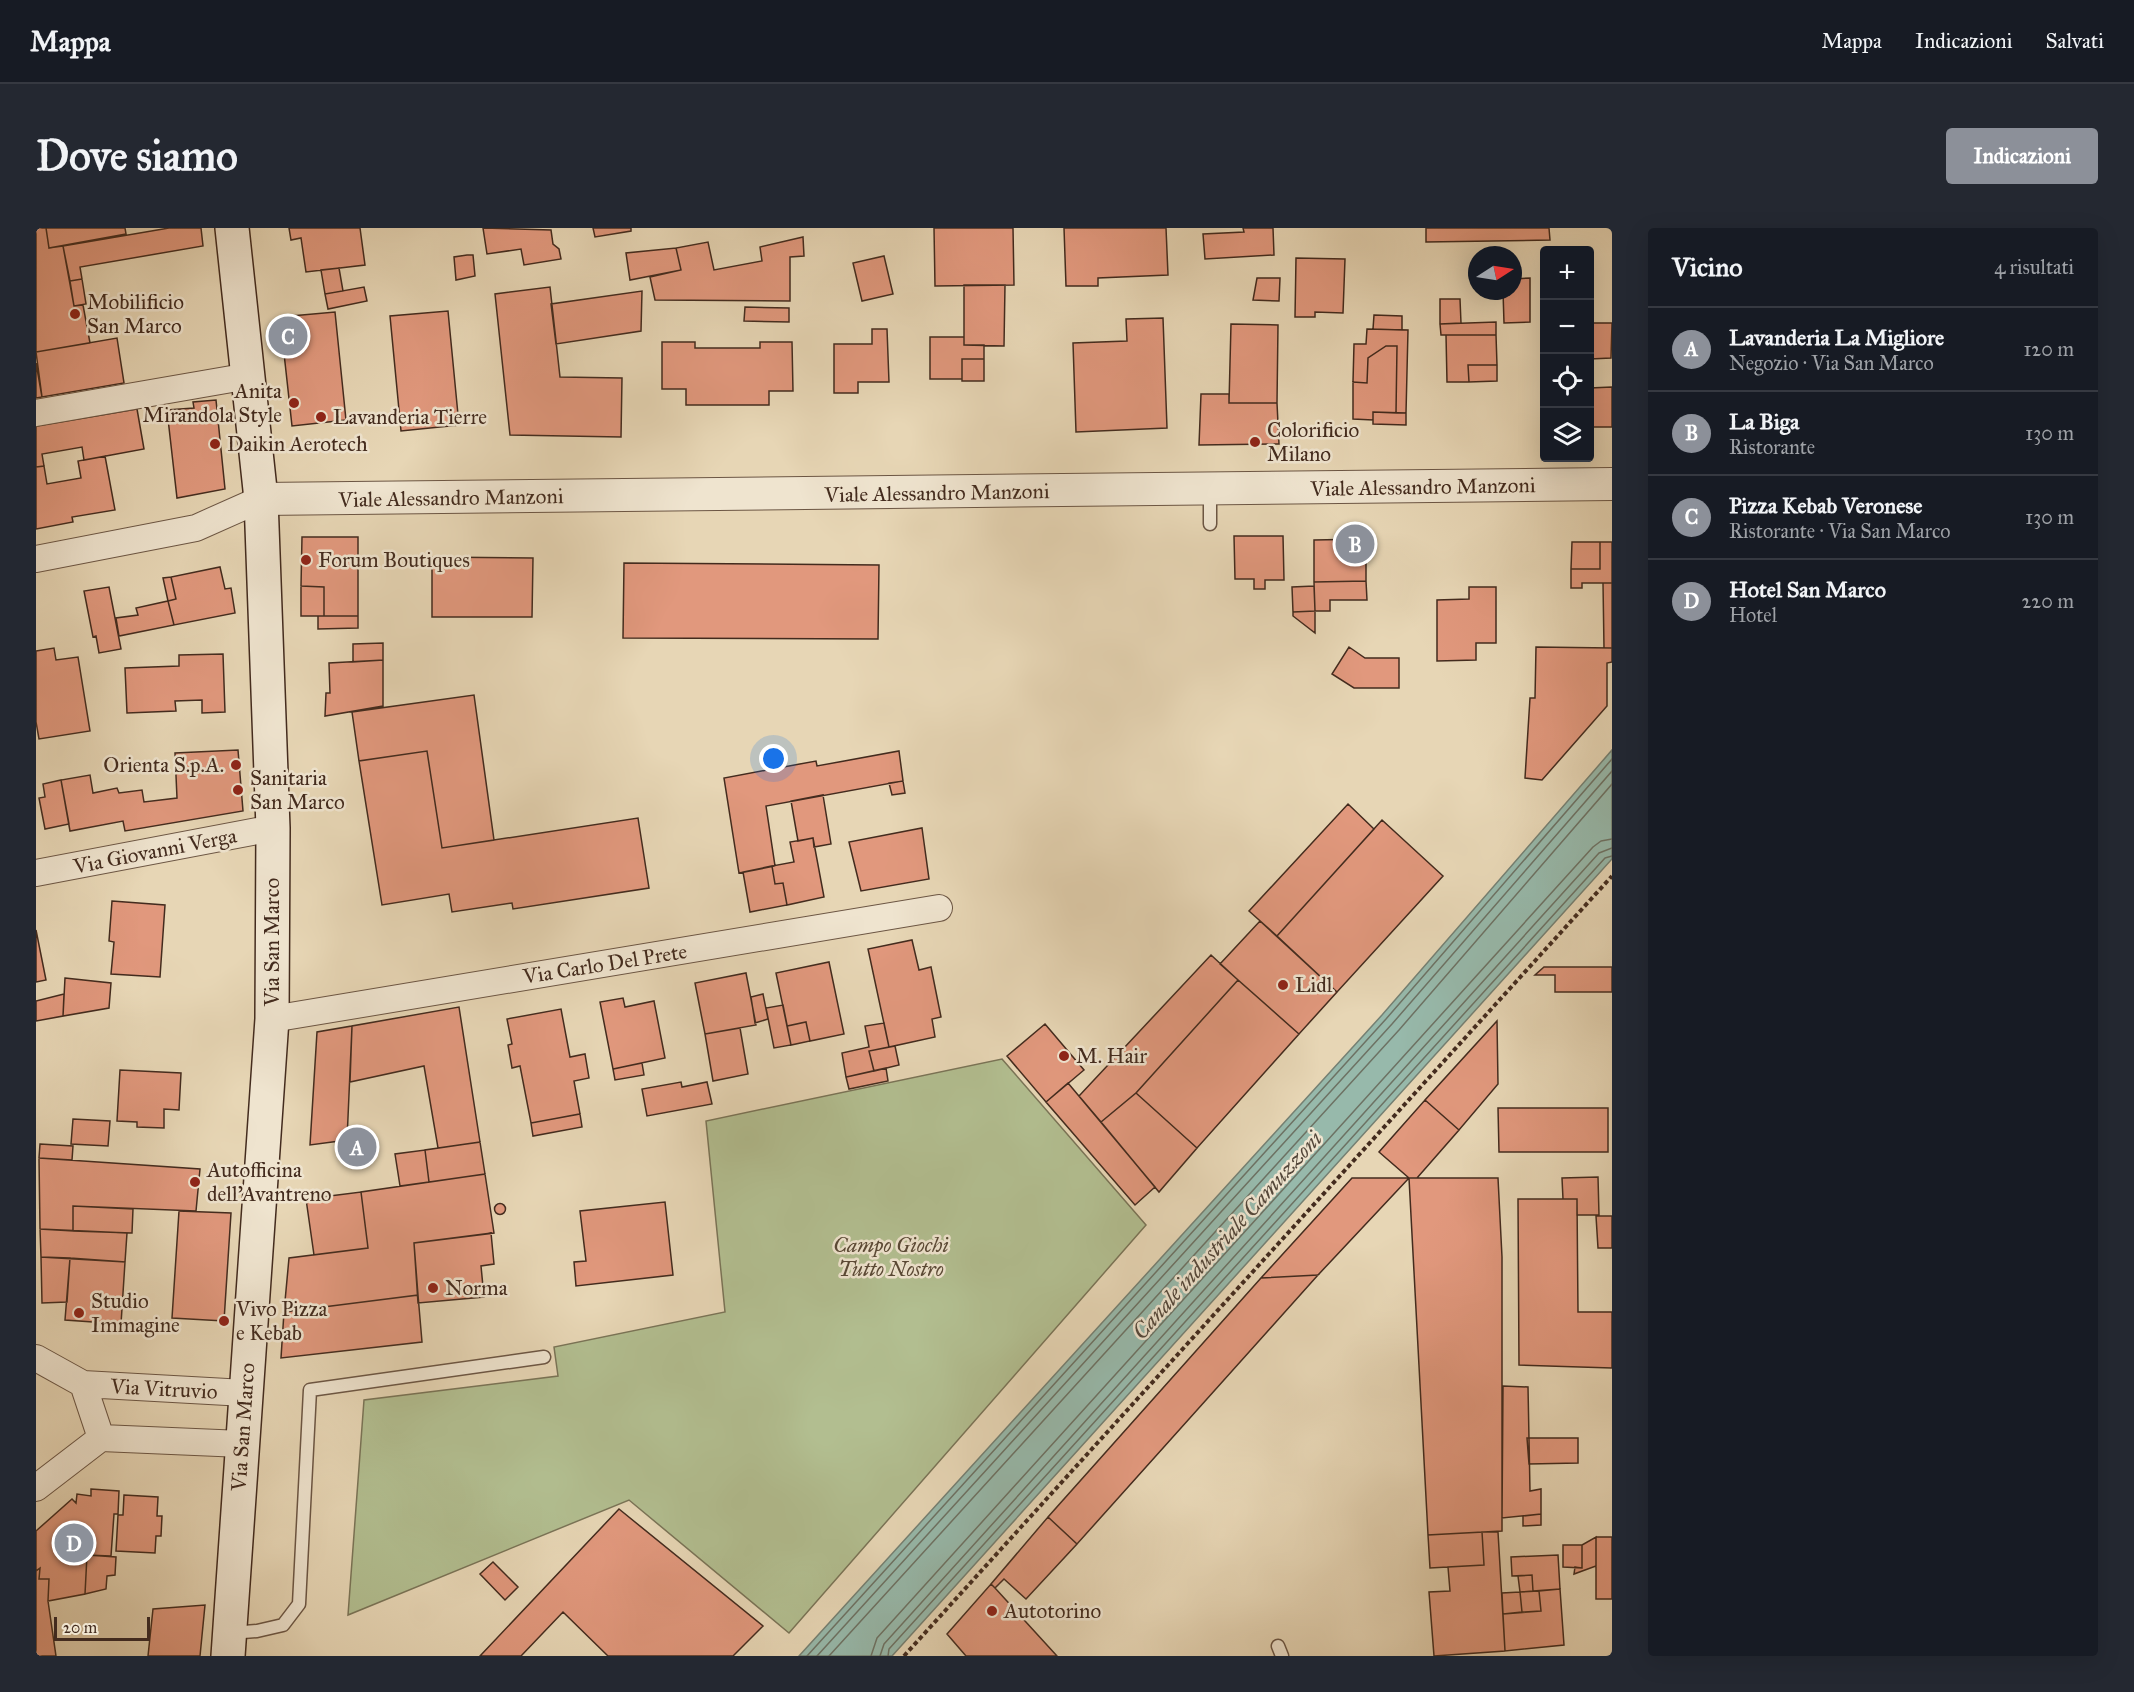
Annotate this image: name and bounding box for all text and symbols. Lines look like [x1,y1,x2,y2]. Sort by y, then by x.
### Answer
text: Mappa [30,24,111,59]
text: Mappa [1822,28,1882,54]
text: Indicazioni [1915,28,2013,54]
text: Salvati [2046,28,2104,54]
button: Indicazioni [1946,128,2098,184]
text: Dove siamo [36,130,238,182]
north arrow [1468,246,1522,300]
map controls [1540,246,1594,462]
button: + [1540,246,1594,300]
text: Vicino [1672,251,1743,283]
text: 4 risultati [1994,255,2074,279]
place label: Mobilificio San Marco [87,289,184,339]
button: − [1540,300,1594,354]
marker: Mobilificio San Marco [68,307,82,321]
pin: C [268,314,308,358]
text: Lavanderia La Migliore [1729,324,1944,351]
text: A [1685,337,1698,361]
text: 120 m [2023,337,2074,361]
text: Negozio · Via San Marco [1729,351,1934,375]
button: locate [1540,354,1594,408]
place label: Anita Mirandola Style [143,378,282,428]
marker: Anita Mirandola Style [287,396,301,410]
place label: Lavanderia Tierre [333,404,487,430]
button: layers [1540,408,1594,462]
text: La Biga [1729,408,1799,435]
marker: Lavanderia Tierre [314,410,328,424]
place label: Colorificio Milano [1267,417,1360,467]
text: B [1685,421,1698,445]
text: 130 m [2025,421,2074,445]
place label: Daikin Aerotech [227,431,368,457]
marker: Colorificio Milano [1248,435,1262,449]
text: Ristorante [1729,435,1815,459]
marker: Daikin Aerotech [208,437,222,451]
street label: Viale Alessandro Manzoni [1309,472,1536,502]
street label: Viale Alessandro Manzoni [823,478,1050,508]
street label: Viale Alessandro Manzoni [337,483,564,513]
text: Pizza Kebab Veronese [1729,492,1922,519]
text: C [1685,505,1698,529]
text: 130 m [2025,505,2074,529]
text: Ristorante · Via San Marco [1729,519,1951,543]
pin: B [1336,522,1374,566]
place label: Forum Boutiques [318,547,470,573]
marker: Forum Boutiques [299,553,313,567]
text: Hotel San Marco [1729,576,1886,603]
text: D [1684,589,1699,613]
text: 220 m [2022,589,2074,613]
text: Hotel [1729,603,1777,627]
your location [759,744,788,773]
place label: Orienta S.p.A. [103,752,224,778]
marker: Orienta S.p.A. [229,758,243,772]
place label: Sanitaria San Marco [250,765,345,815]
marker: Sanitaria San Marco [231,783,245,797]
street label: Via Giovanni Verga [70,822,239,880]
street label: Via San Marco [259,878,285,1007]
street label: Via Carlo Del Prete [520,938,689,990]
place label: Lidl [1295,972,1333,998]
marker: Lidl [1276,978,1290,992]
place label: M. Hair [1076,1043,1147,1069]
marker: M. Hair [1057,1049,1071,1063]
pin: A [338,1124,376,1170]
water label: Canale industriale Camuzzoni [1126,1125,1328,1345]
place label: Autofficina dell'Avantreno [206,1157,332,1207]
marker: Autofficina dell'Avantreno [188,1175,202,1189]
park label: Campo Giochi Tutto Nostro [833,1232,949,1282]
place label: Norma [445,1275,508,1301]
marker: Norma [426,1281,440,1295]
place label: Studio Immagine [91,1288,180,1338]
place label: Vivo Pizza e Kebab [235,1296,328,1346]
marker: Studio Immagine [72,1306,86,1320]
marker: Vivo Pizza e Kebab [217,1314,231,1328]
street label: Via San Marco [225,1362,260,1493]
street label: Via Vitruvio [109,1373,218,1405]
pin: D [54,1520,93,1566]
place label: Autotorino [1003,1598,1101,1624]
marker: Autotorino [985,1604,999,1618]
scale bar [54,1614,150,1642]
text: 20 m [63,1618,97,1637]

